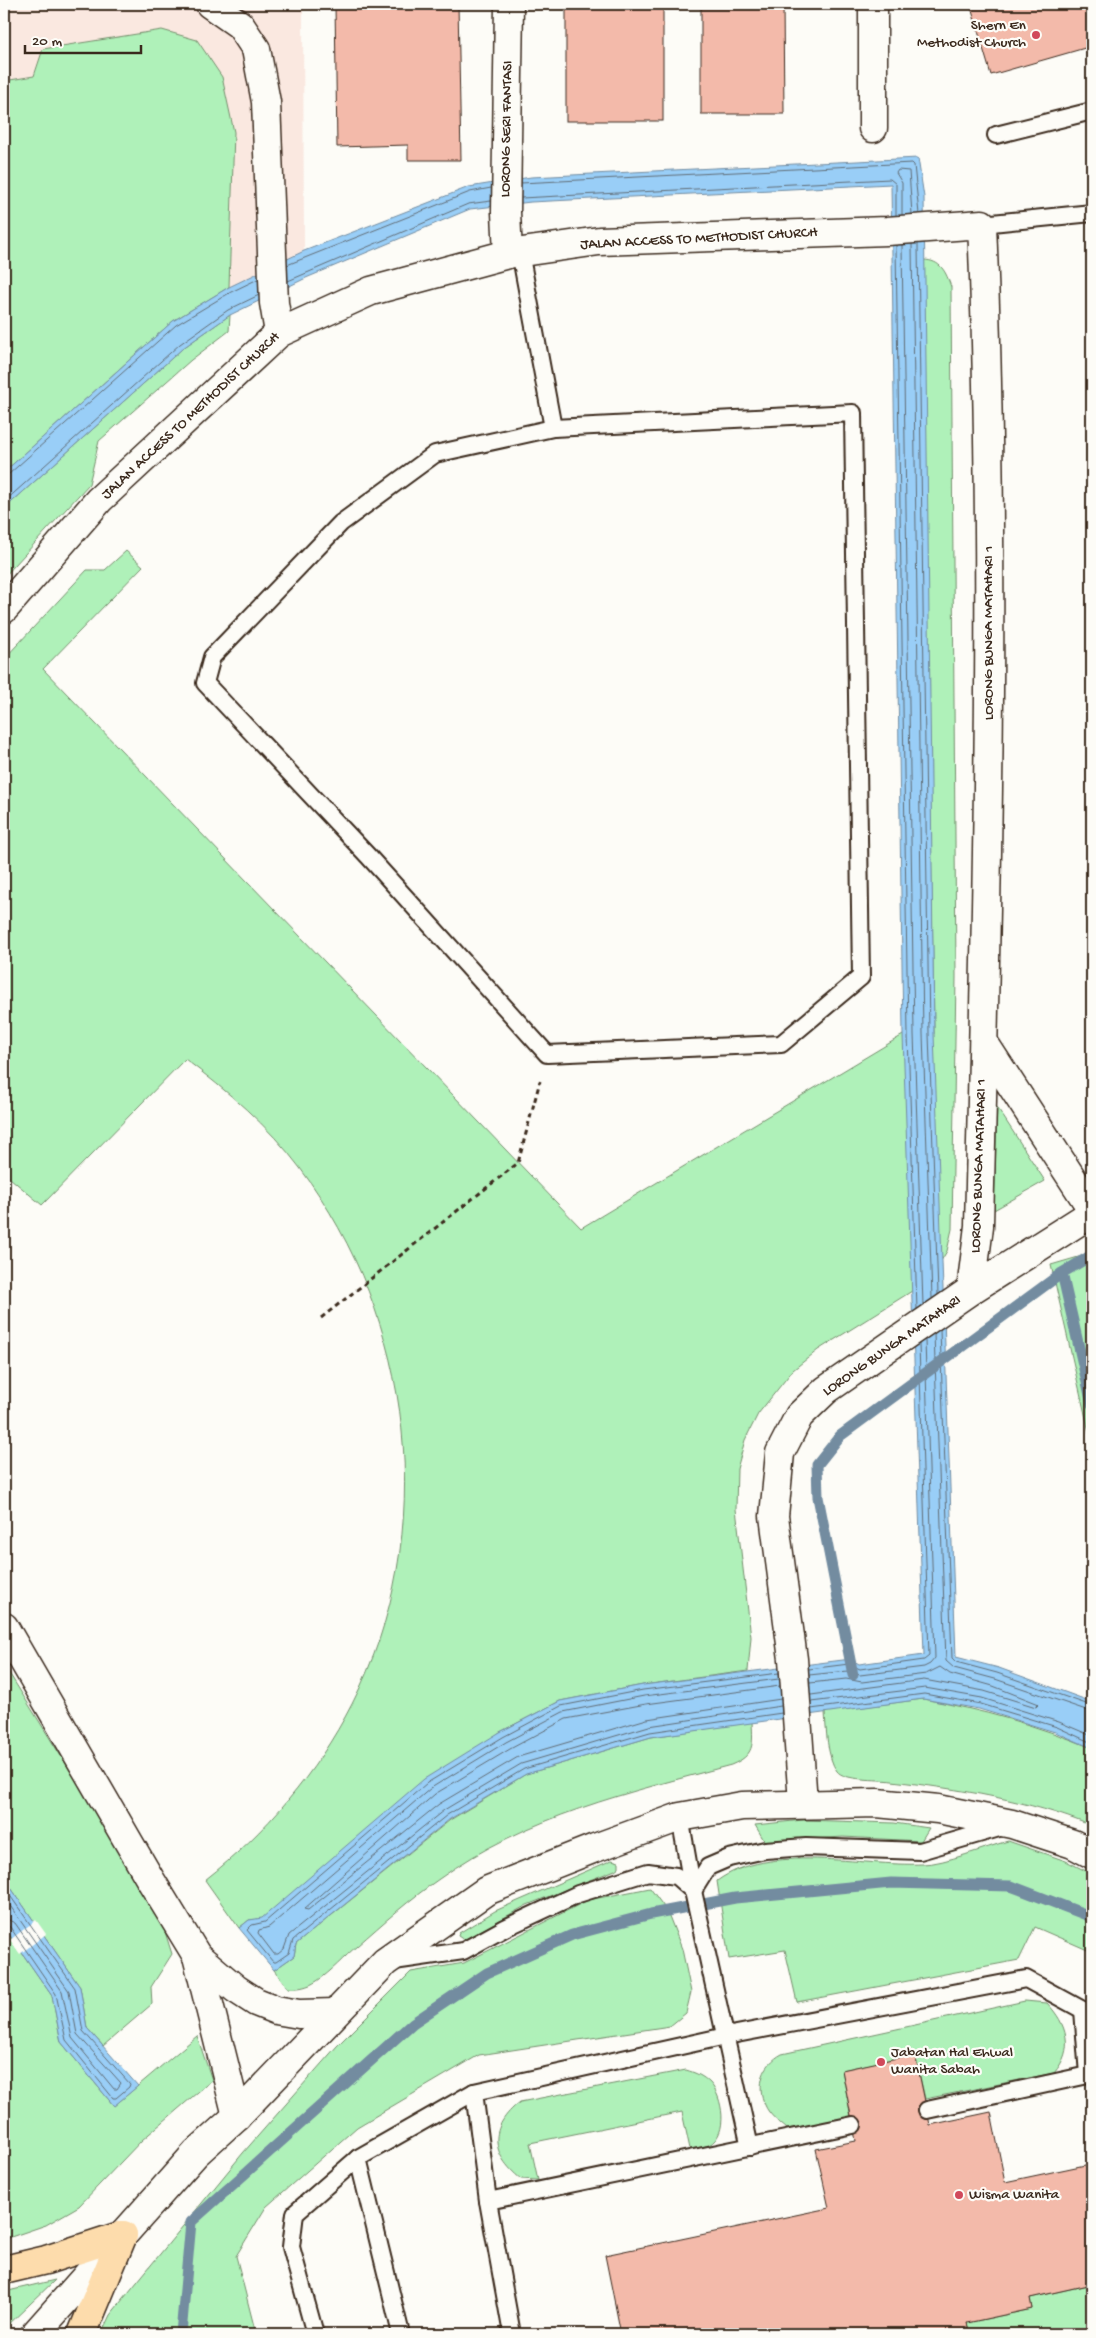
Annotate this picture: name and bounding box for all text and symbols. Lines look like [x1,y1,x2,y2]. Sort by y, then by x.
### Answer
place label: Shern En Methodist Church [917,17,1026,52]
scale bar [25,22,141,54]
marker: Shern En Methodist Church [1030,29,1042,41]
text: 20 m [32,33,62,51]
street label: LORONG SERI FANTASI [497,60,517,198]
street label: JALAN ACCESS TO METHODIST CHURCH [580,224,818,254]
street label: JALAN ACCESS TO METHODIST CHURCH [98,328,284,504]
street label: LORONG BUNGA MATAHARI 1 [980,546,998,720]
street label: LORONG BUNGA MATAHARI 1 [967,1078,991,1254]
street label: LORONG BUNGA MATAHARI [819,1291,965,1401]
place label: Jabatan Hal Ehwal Wanita Sabah [891,2044,1013,2079]
marker: Jabatan Hal Ehwal Wanita Sabah [875,2056,887,2068]
place label: Wisma Wanita [969,2186,1060,2204]
marker: Wisma Wanita [953,2189,965,2201]

